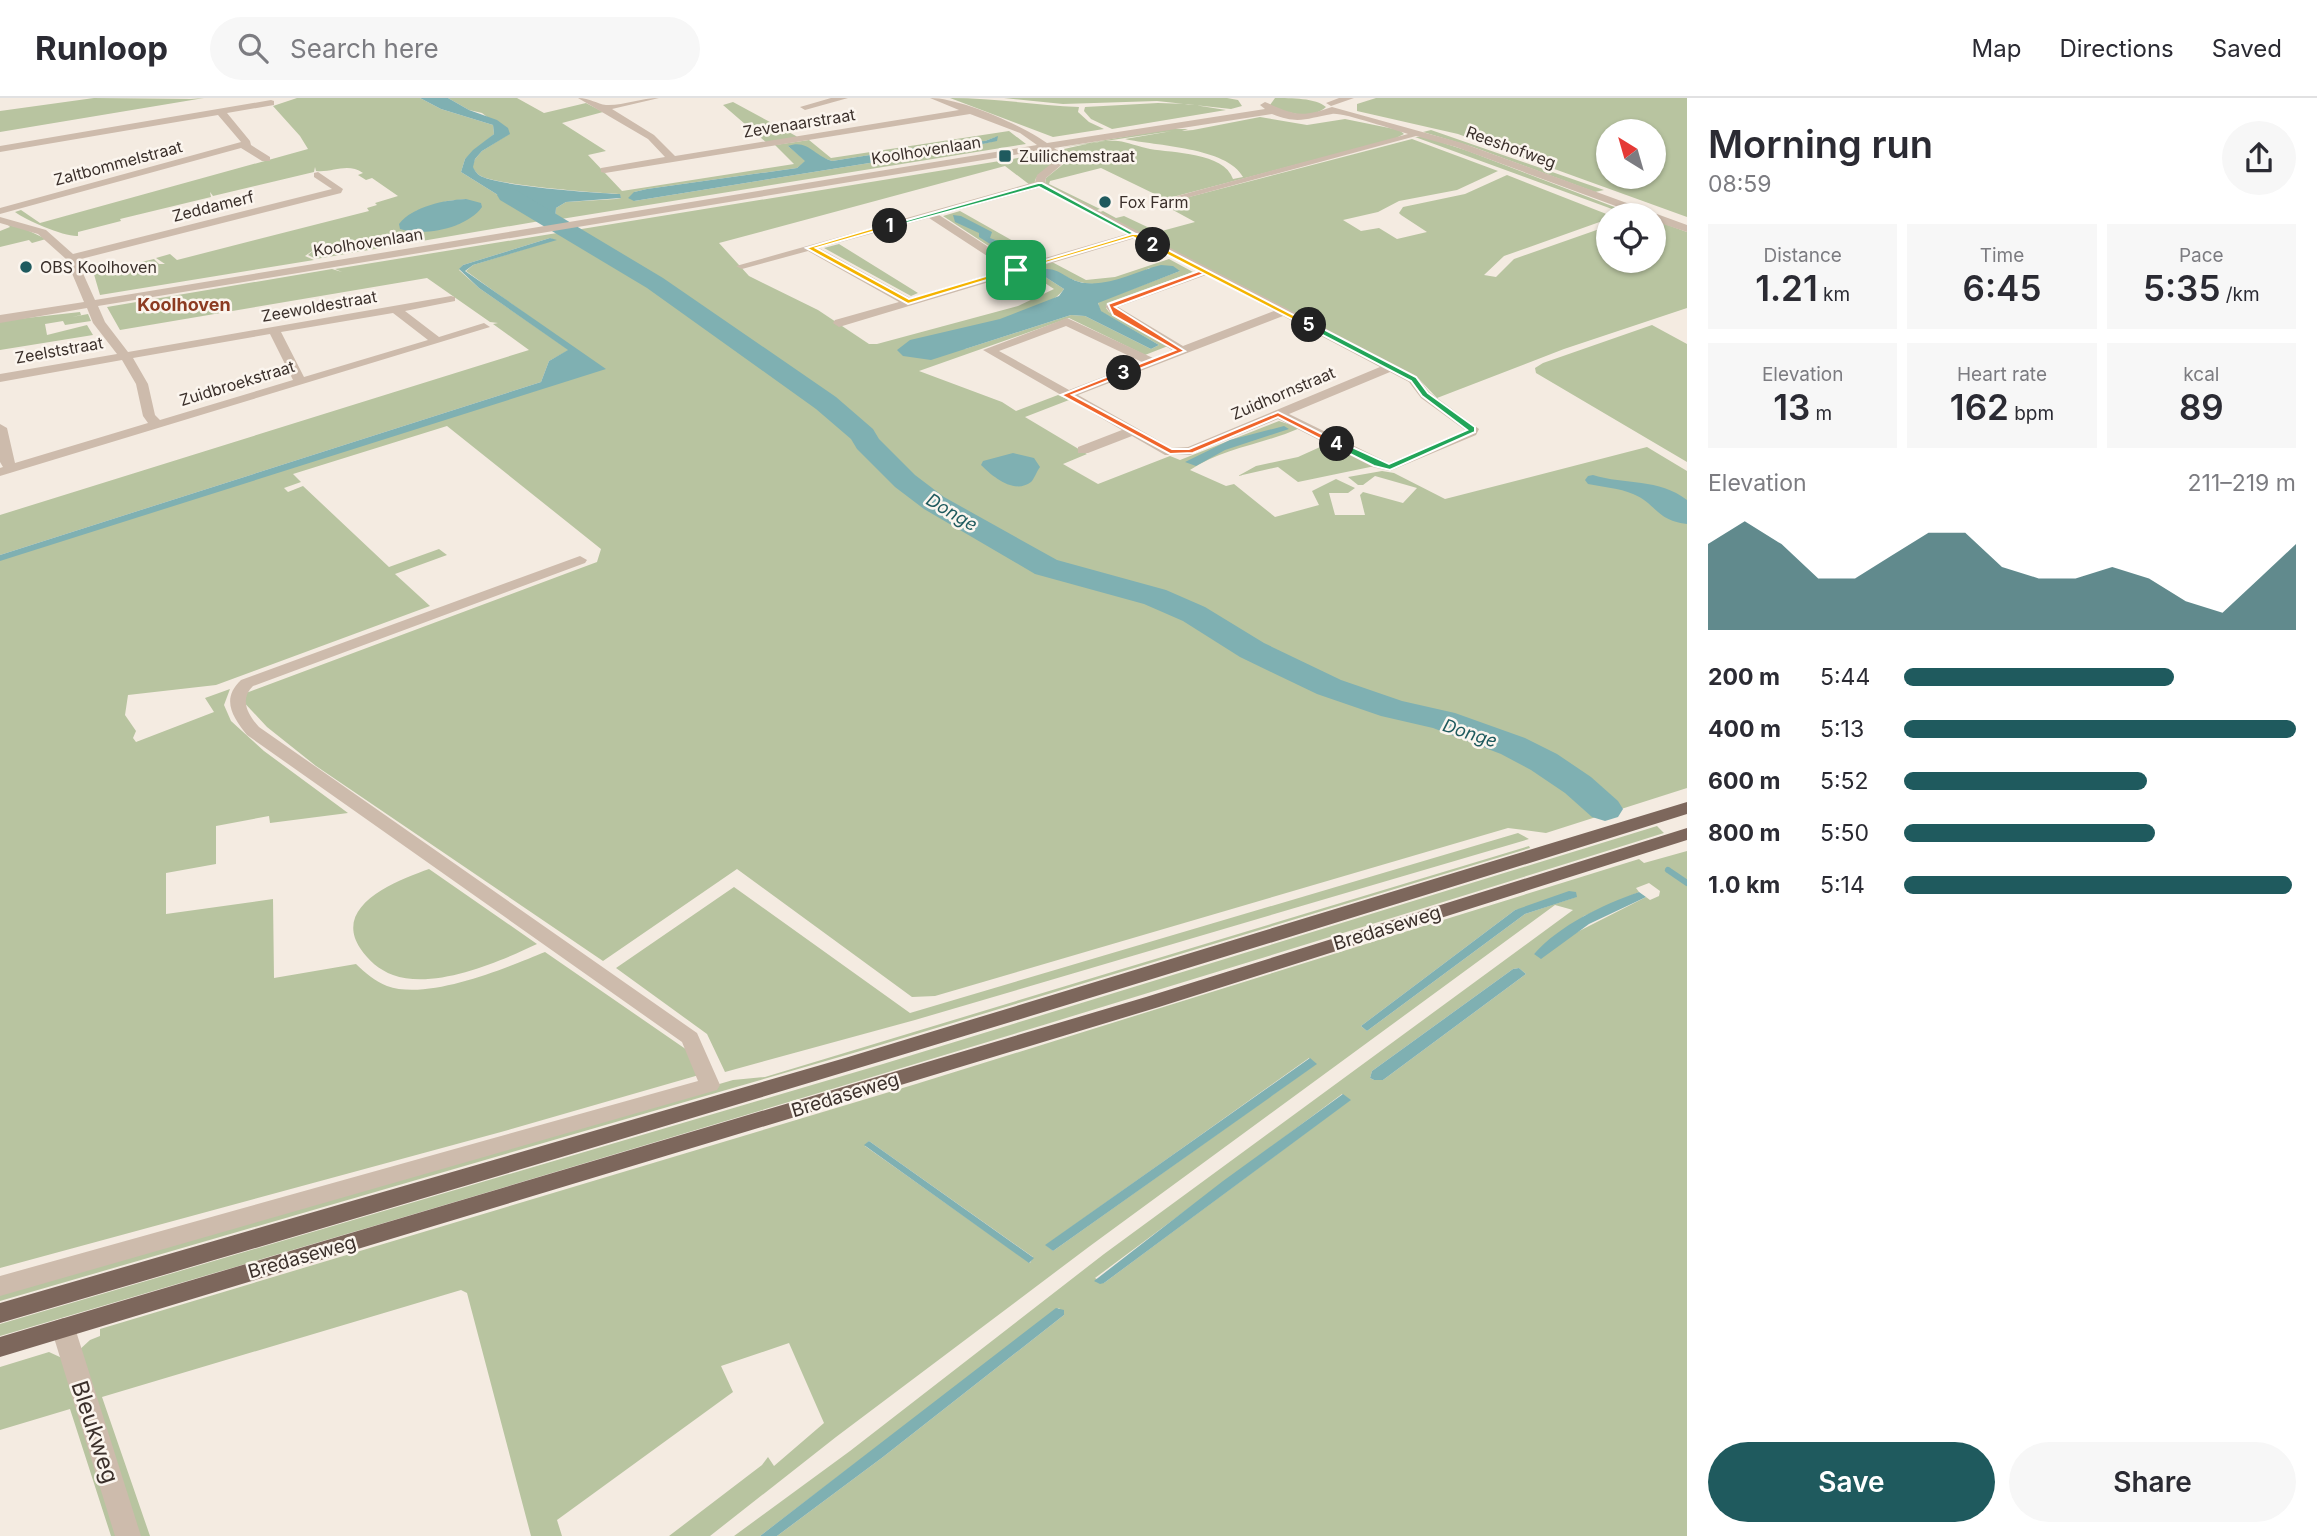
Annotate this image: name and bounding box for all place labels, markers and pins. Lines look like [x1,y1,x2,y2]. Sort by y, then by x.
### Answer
place label: Zuilichemstraat [1019,146,1135,166]
marker: Zuilichemstraat [997,148,1013,164]
place label: Fox Farm [1119,192,1189,212]
marker: Fox Farm [1097,194,1113,210]
pin: 1 [872,208,908,244]
pin: 2 [1136,228,1170,262]
pin [986,240,1046,300]
place label: OBS Koolhoven [40,257,157,277]
marker: OBS Koolhoven [18,259,34,275]
pin: 5 [1292,308,1326,342]
pin: 3 [1106,356,1142,390]
pin: 4 [1320,426,1354,462]

